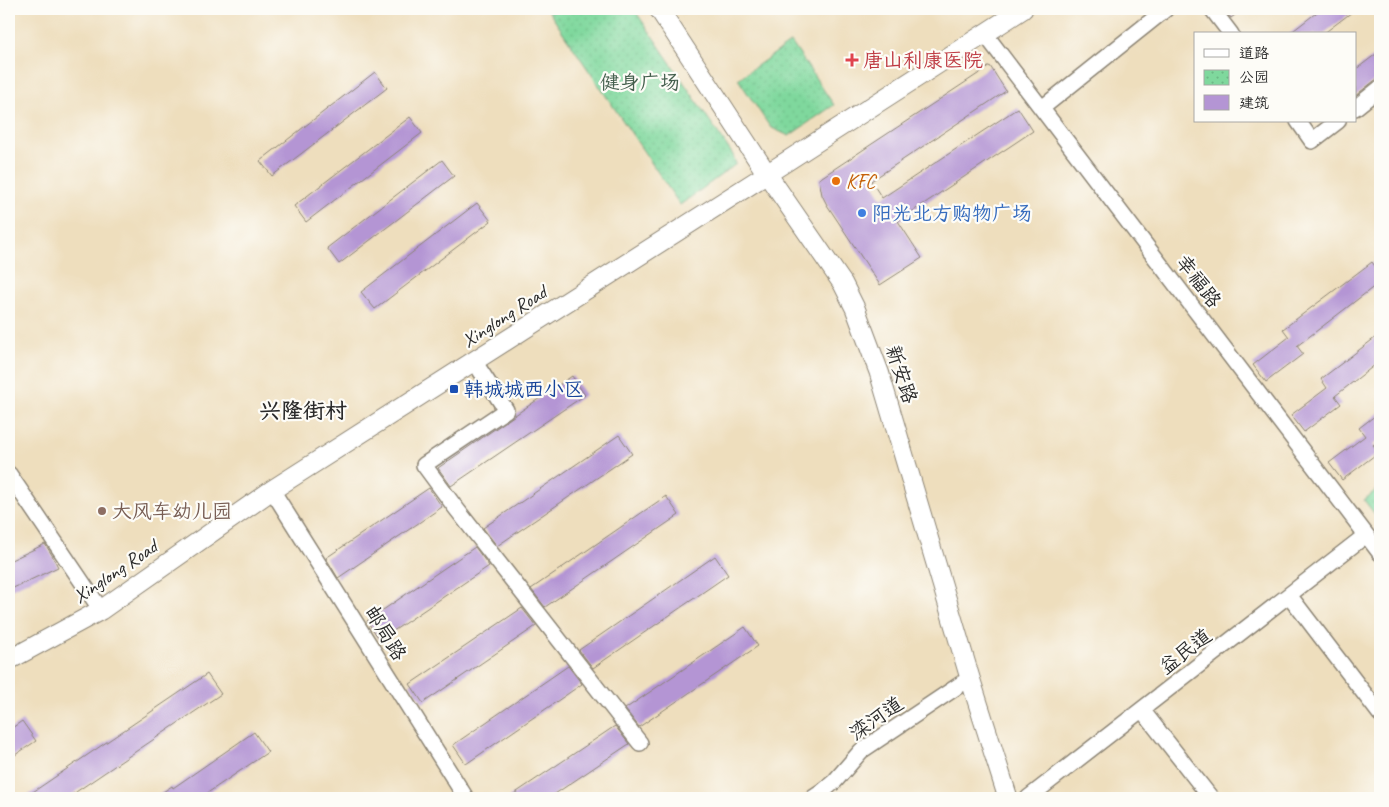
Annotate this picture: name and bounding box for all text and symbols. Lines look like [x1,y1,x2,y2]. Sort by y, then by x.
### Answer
legend [1194,32,1356,122]
text: 道路 [1239,44,1269,63]
place label: 唐山利康医院 [863,48,983,73]
marker: 唐山利康医院 [845,53,859,67]
text: 公园 [1239,68,1269,87]
park label: 健身广场 [600,70,680,95]
text: 建筑 [1239,94,1269,113]
place label: KFC [846,169,877,194]
marker: KFC [830,175,842,187]
place label: 阳光北方购物广场 [872,201,1032,226]
marker: 阳光北方购物广场 [856,207,868,219]
street label: 幸福路 [1171,250,1227,314]
street label: Xinglong Road [457,278,554,353]
street label: 新安路 [880,342,923,407]
place label: 韩城城西小区 [464,377,584,402]
marker: 韩城城西小区 [448,383,460,395]
district label: 兴隆街村 [259,397,347,425]
place label: 大风车幼儿园 [112,499,232,524]
marker: 大风车幼儿园 [96,505,108,517]
street label: Xinglong Road [68,532,165,609]
street label: 邮局路 [359,601,413,666]
street label: 益民道 [1154,623,1217,680]
street label: 滦河道 [845,691,908,746]

